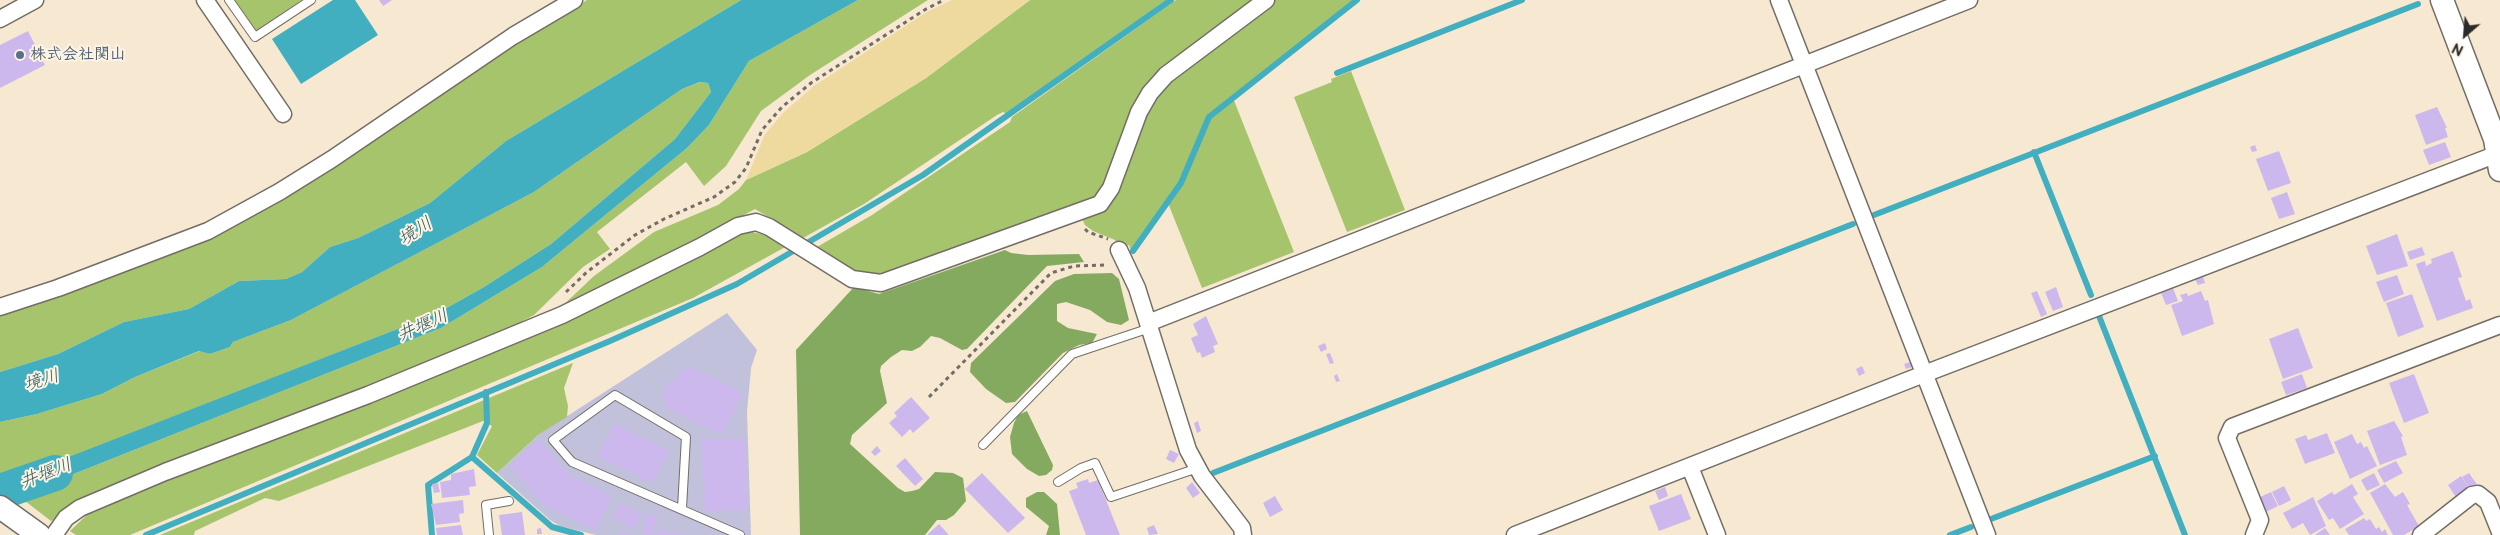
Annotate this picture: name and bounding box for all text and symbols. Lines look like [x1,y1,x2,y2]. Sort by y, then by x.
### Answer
north arrow [2440,10,2490,60]
text: N [2449,39,2467,59]
place label: 株式会社関山 [30,45,126,65]
marker: 株式会社関山 [14,49,26,61]
water label: 境川 [395,213,437,251]
water label: 井堰川 [394,305,452,347]
water label: 境川 [22,365,62,397]
water label: 井堰川 [17,454,75,494]

